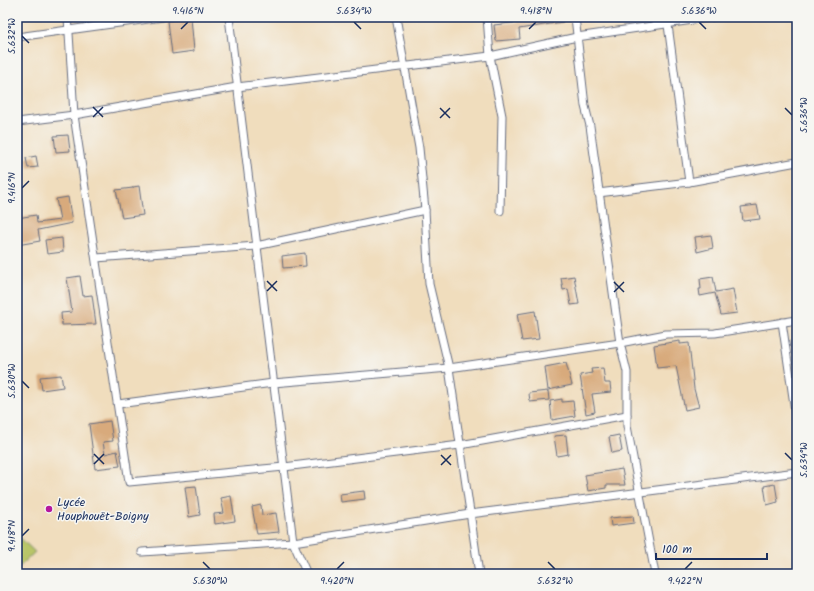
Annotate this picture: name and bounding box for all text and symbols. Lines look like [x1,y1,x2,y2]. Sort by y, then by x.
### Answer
text: 9.416°N [172,3,204,19]
text: 5.634°W [336,3,372,19]
text: 9.418°N [520,3,552,19]
text: 5.636°W [681,3,717,19]
text: 5.632°W [4,18,20,54]
text: 5.636°W [796,97,812,133]
text: 9.416°N [4,172,20,204]
text: 5.630°W [4,363,20,399]
text: 5.634°W [796,442,812,478]
place label: Lycée Houphouët-Boigny [57,493,149,526]
marker: Lycée Houphouët-Boigny [44,504,54,514]
text: 9.418°N [4,520,20,552]
scale bar [656,535,767,561]
text: 100 m [662,540,693,559]
text: 5.630°W [192,573,228,589]
text: 9.420°N [320,573,354,589]
text: 5.632°W [537,573,573,589]
text: 9.422°N [668,573,702,589]

